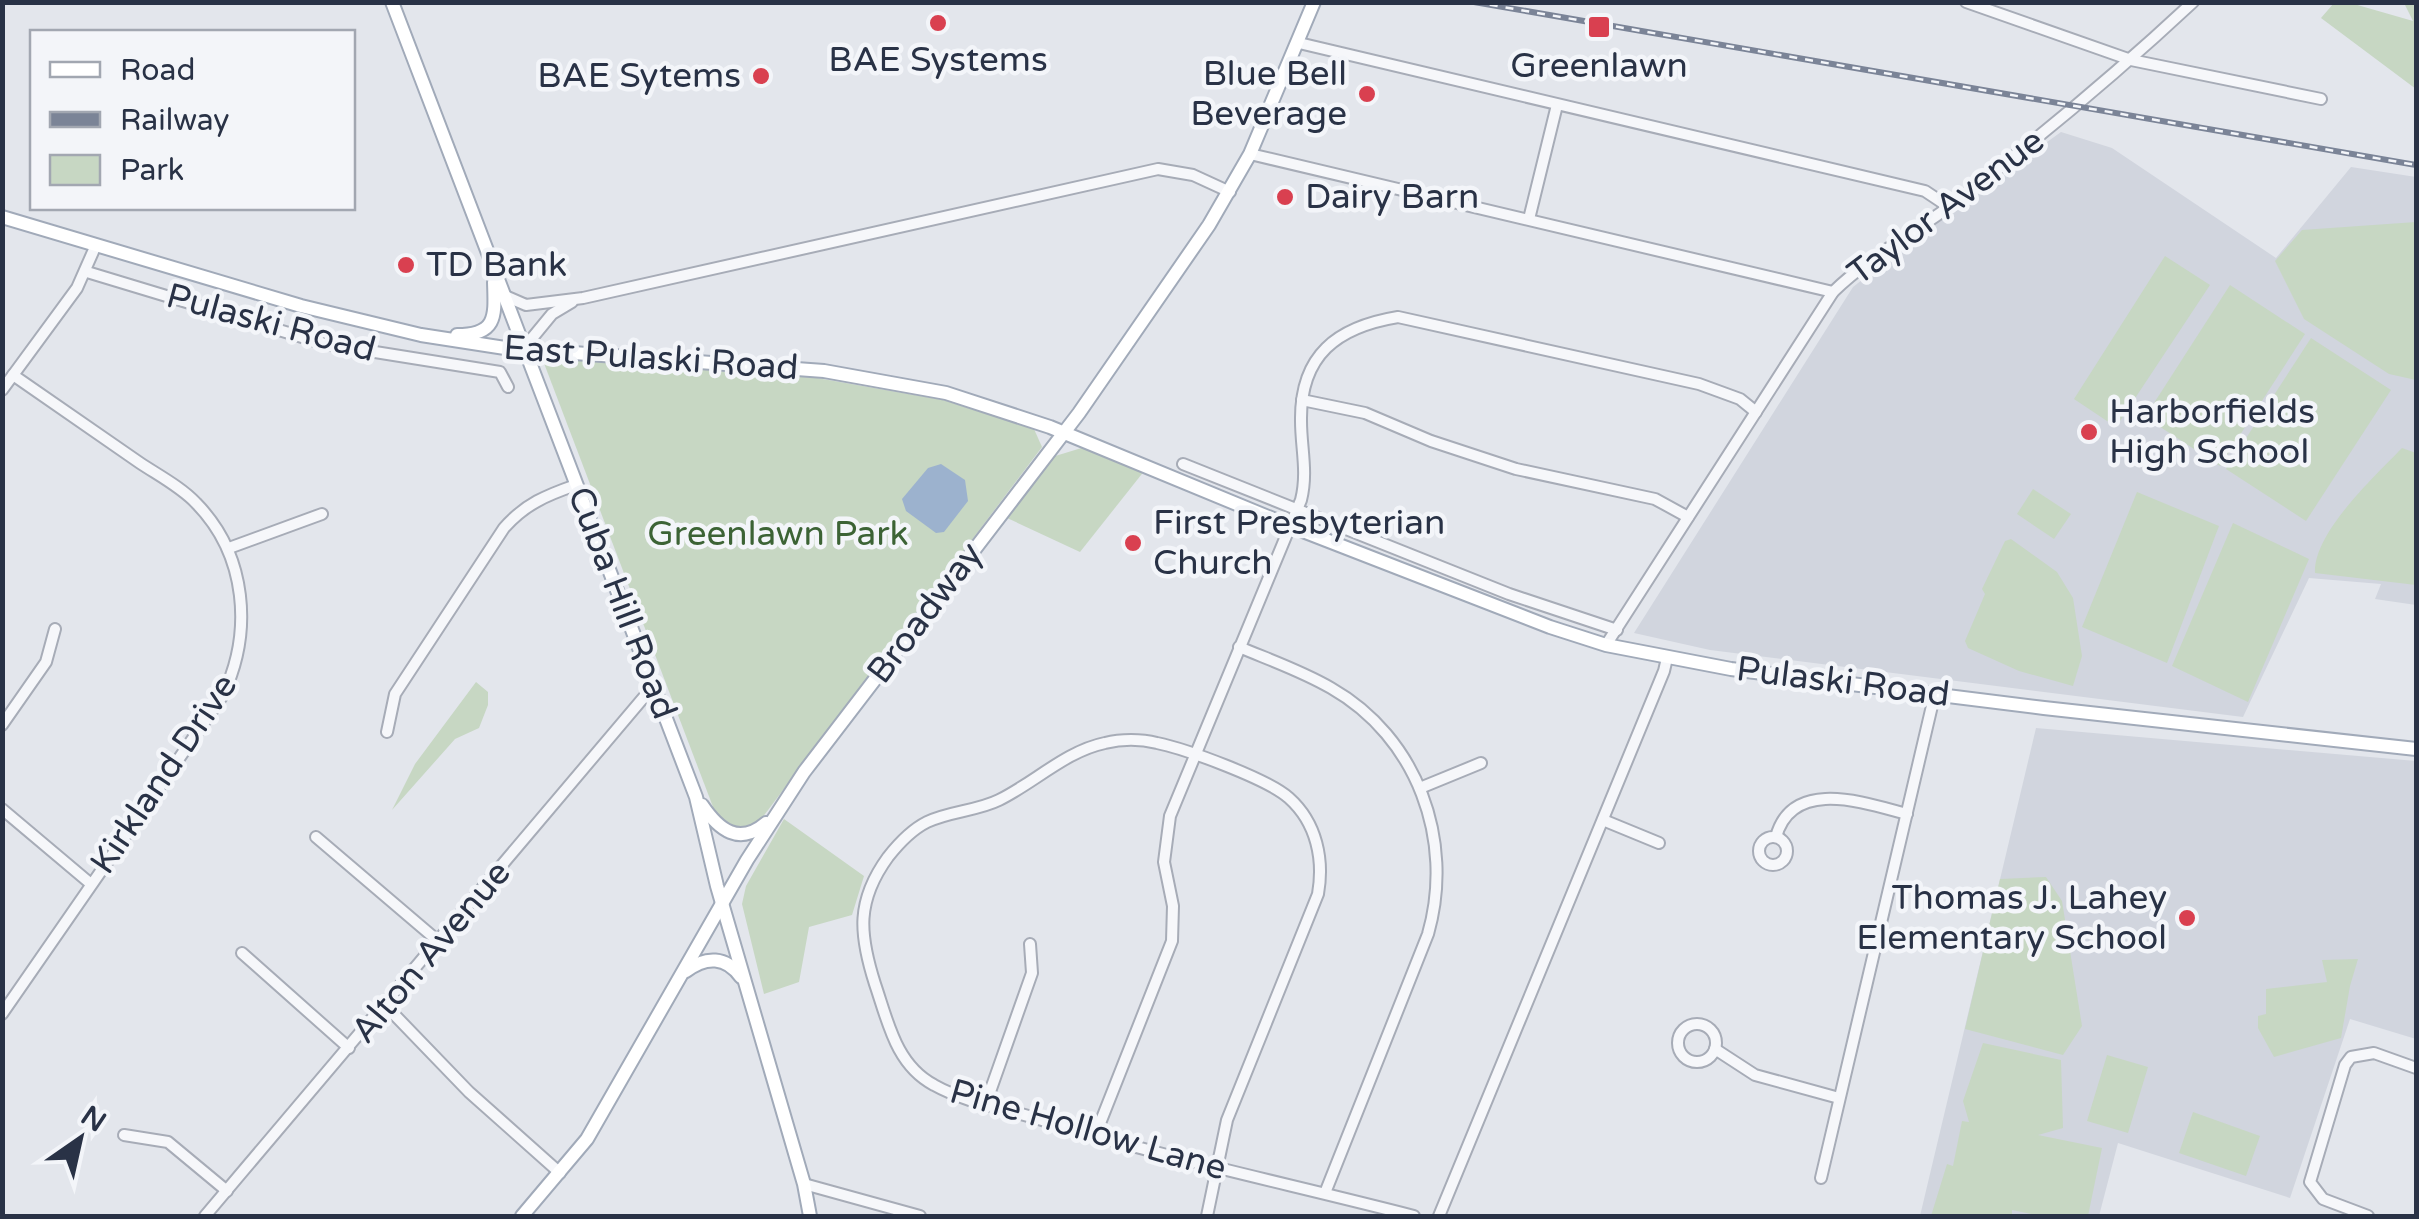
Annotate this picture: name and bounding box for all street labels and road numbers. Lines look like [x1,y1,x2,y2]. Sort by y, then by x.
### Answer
street label: Taylor Avenue [1840,120,2052,294]
street label: Pulaski Road [162,275,380,371]
street label: East Pulaski Road [502,327,800,389]
street label: Cuba Hill Road [558,481,686,725]
street label: Broadway [858,534,992,692]
street label: Pulaski Road [1734,648,1952,716]
street label: Kirkland Drive [82,666,246,882]
street label: Alton Avenue [343,852,519,1052]
street label: Pine Hollow Lane [945,1070,1231,1190]

